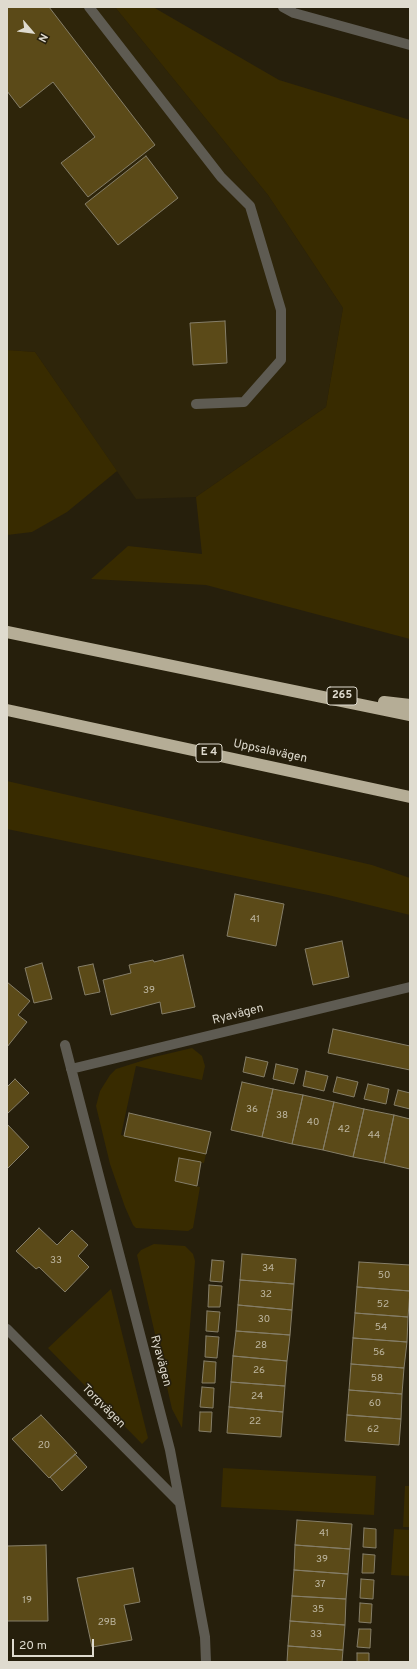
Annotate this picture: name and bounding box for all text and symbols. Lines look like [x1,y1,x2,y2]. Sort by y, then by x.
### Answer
north arrow [12,12,52,52]
text: N [35,31,51,44]
road number: 265 [327,687,357,705]
street label: Uppsalavägen [232,737,308,767]
road number: E 4 [196,744,222,762]
house number: 41 [250,914,260,926]
house number: 39 [143,985,155,997]
street label: Ryavägen [211,1002,265,1028]
house number: 36 [246,1104,258,1116]
house number: 38 [276,1110,288,1122]
house number: 40 [307,1117,319,1129]
house number: 42 [338,1124,350,1136]
house number: 44 [368,1130,380,1142]
house number: 33 [50,1255,62,1267]
house number: 34 [262,1263,274,1275]
house number: 50 [378,1270,390,1282]
house number: 32 [260,1289,272,1301]
house number: 52 [377,1299,389,1311]
house number: 30 [258,1314,270,1326]
house number: 54 [375,1322,387,1334]
street label: Ryavägen [146,1334,174,1388]
house number: 28 [255,1340,267,1352]
house number: 56 [373,1347,385,1359]
house number: 26 [253,1365,265,1377]
house number: 58 [371,1373,383,1385]
street label: Torgvägen [78,1382,128,1432]
house number: 24 [251,1391,263,1403]
house number: 60 [369,1398,381,1410]
house number: 22 [249,1416,261,1428]
house number: 62 [367,1424,379,1436]
house number: 20 [38,1440,50,1452]
house number: 41 [319,1528,329,1540]
house number: 39 [316,1554,328,1566]
house number: 37 [314,1579,326,1591]
house number: 19 [22,1595,32,1607]
house number: 35 [312,1604,324,1616]
house number: 29B [98,1617,116,1629]
house number: 33 [310,1629,322,1641]
scale bar [14,1631,96,1657]
text: 20 m [19,1638,47,1654]

